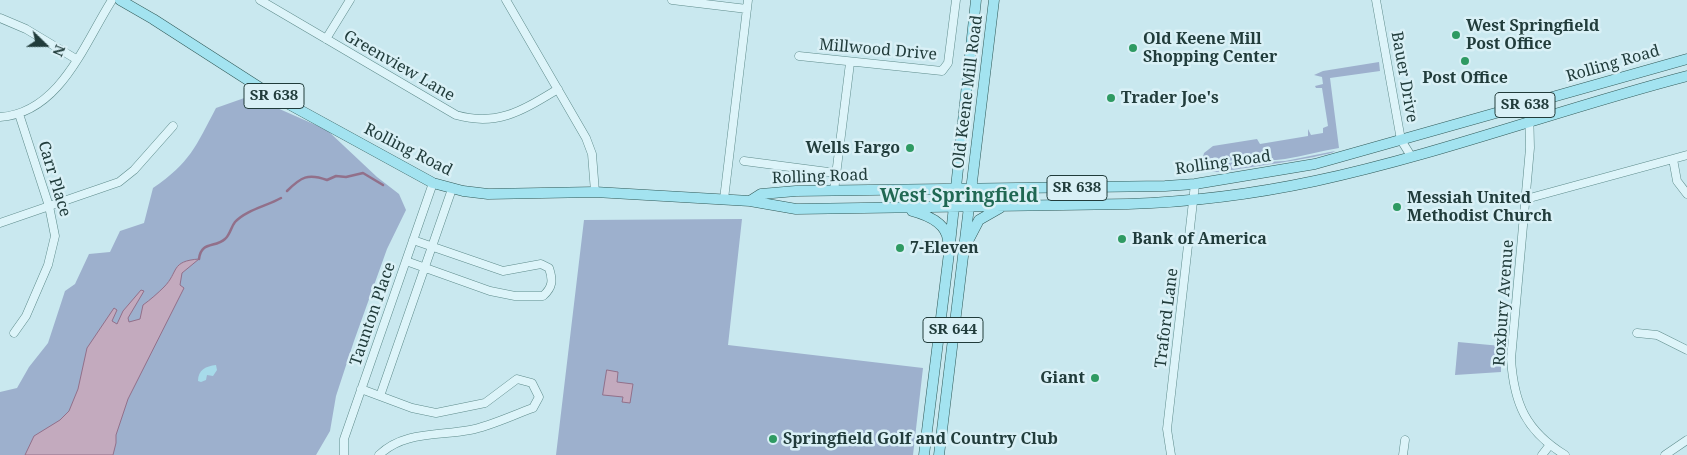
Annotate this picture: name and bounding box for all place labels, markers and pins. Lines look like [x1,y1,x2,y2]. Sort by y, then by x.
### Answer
place label: West Springfield Post Office [1466,16,1599,54]
place label: Old Keene Mill Shopping Center [1143,29,1277,67]
marker: West Springfield Post Office [1450,29,1462,41]
marker: Old Keene Mill Shopping Center [1127,42,1139,54]
marker: Post Office [1459,55,1471,67]
place label: Post Office [1422,68,1508,88]
place label: Trader Joe's [1121,88,1219,108]
marker: Trader Joe's [1105,92,1117,104]
place label: Wells Fargo [806,138,900,158]
marker: Wells Fargo [904,142,916,154]
place label: Messiah United Methodist Church [1407,188,1552,226]
marker: Messiah United Methodist Church [1391,201,1403,213]
place label: Bank of America [1132,229,1267,249]
marker: Bank of America [1116,233,1128,245]
place label: 7-Eleven [910,238,979,258]
marker: 7-Eleven [894,242,906,254]
place label: Giant [1040,368,1085,388]
marker: Giant [1089,372,1101,384]
place label: Springfield Golf and Country Club [783,429,1058,449]
marker: Springfield Golf and Country Club [767,433,779,445]

